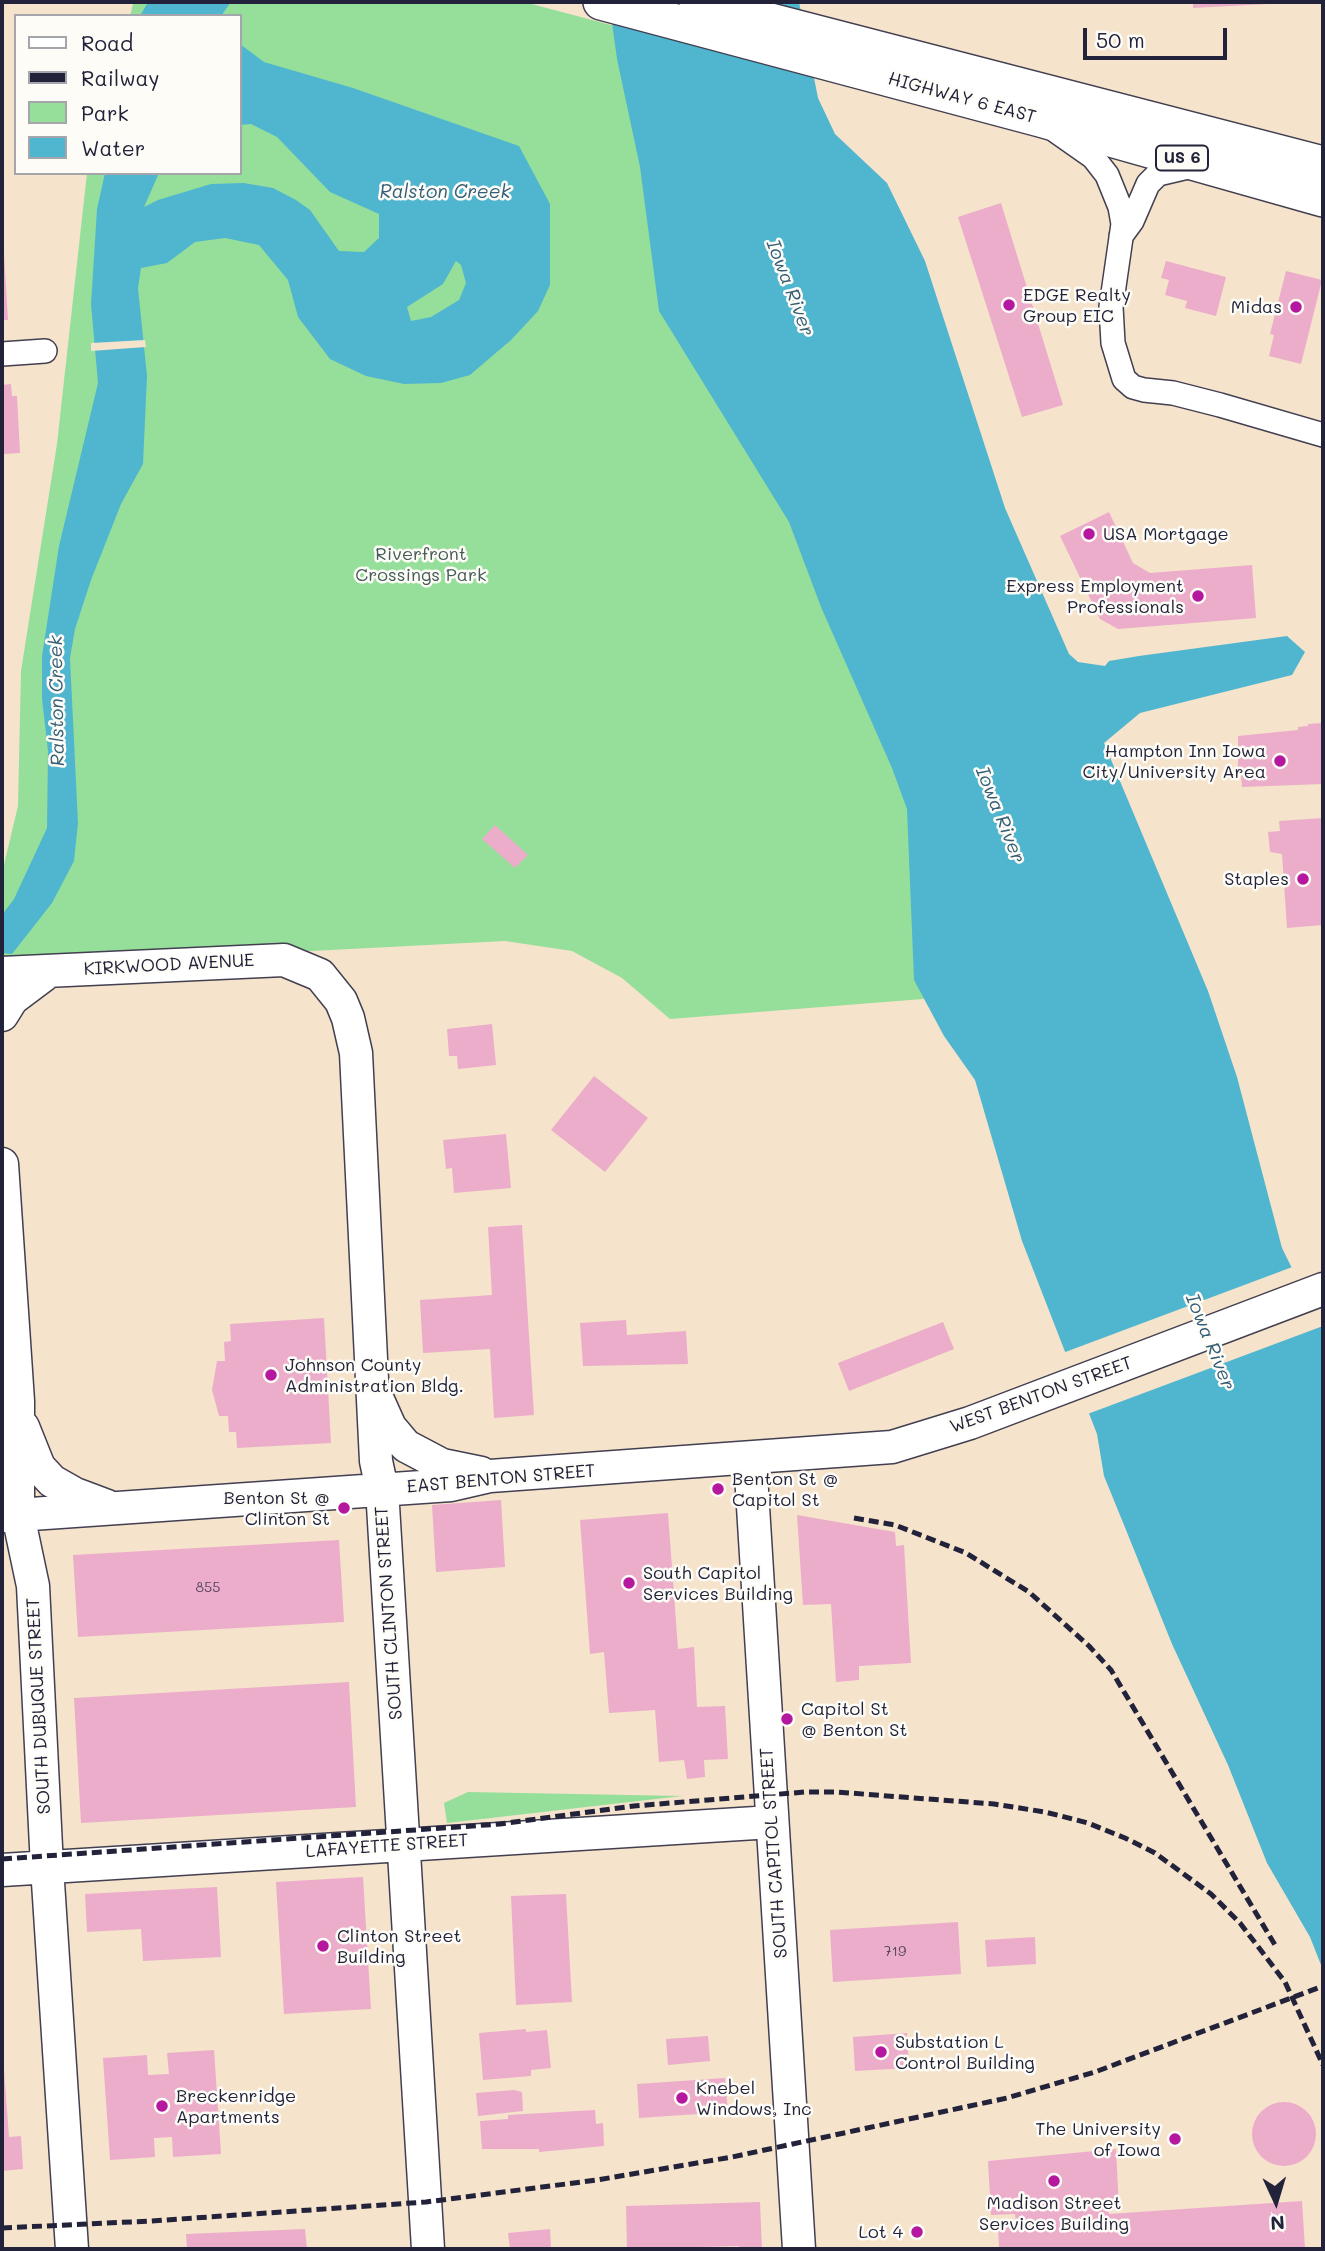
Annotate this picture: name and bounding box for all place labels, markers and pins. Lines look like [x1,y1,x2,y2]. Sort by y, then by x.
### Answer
place label: EDGE Realty Group EIC [1023,284,1131,326]
place label: Midas [1231,296,1282,318]
marker: EDGE Realty Group EIC [1001,297,1017,313]
marker: Midas [1288,299,1304,315]
place label: USA Mortgage [1103,523,1229,545]
marker: USA Mortgage [1081,526,1097,542]
place label: Express Employment Professionals [1006,575,1184,618]
marker: Express Employment Professionals [1190,588,1206,604]
place label: Hampton Inn Iowa City/University Area [1083,740,1266,782]
marker: Hampton Inn Iowa City/University Area [1272,753,1288,769]
place label: Staples [1224,868,1289,890]
marker: Staples [1295,871,1311,887]
place label: Johnson County Administration Bldg. [285,1354,464,1396]
marker: Johnson County Administration Bldg. [263,1367,279,1383]
place label: Benton St @ Capitol St [732,1468,838,1510]
marker: Benton St @ Capitol St [710,1481,726,1497]
place label: Benton St @ Clinton St [224,1487,330,1530]
marker: Benton St @ Clinton St [336,1500,352,1516]
place label: South Capitol Services Building [643,1562,793,1604]
marker: South Capitol Services Building [621,1575,637,1591]
place label: Capitol St @ Benton St [801,1698,907,1740]
marker: Capitol St @ Benton St [779,1711,795,1727]
place label: Clinton Street Building [337,1925,461,1968]
marker: Clinton Street Building [315,1938,331,1954]
place label: Substation L Control Building [895,2031,1035,2074]
marker: Substation L Control Building [873,2044,889,2060]
place label: Knebel Windows, Inc [696,2077,812,2120]
place label: Breckenridge Apartments [176,2085,296,2128]
marker: Knebel Windows, Inc [674,2090,690,2106]
marker: Breckenridge Apartments [154,2098,170,2114]
place label: The University of Iowa [1035,2118,1161,2160]
marker: The University of Iowa [1167,2131,1183,2147]
marker: Madison Street Services Building [1046,2173,1062,2189]
place label: Madison Street Services Building [979,2192,1129,2234]
place label: Lot 4 [859,2221,903,2243]
marker: Lot 4 [909,2224,925,2240]

